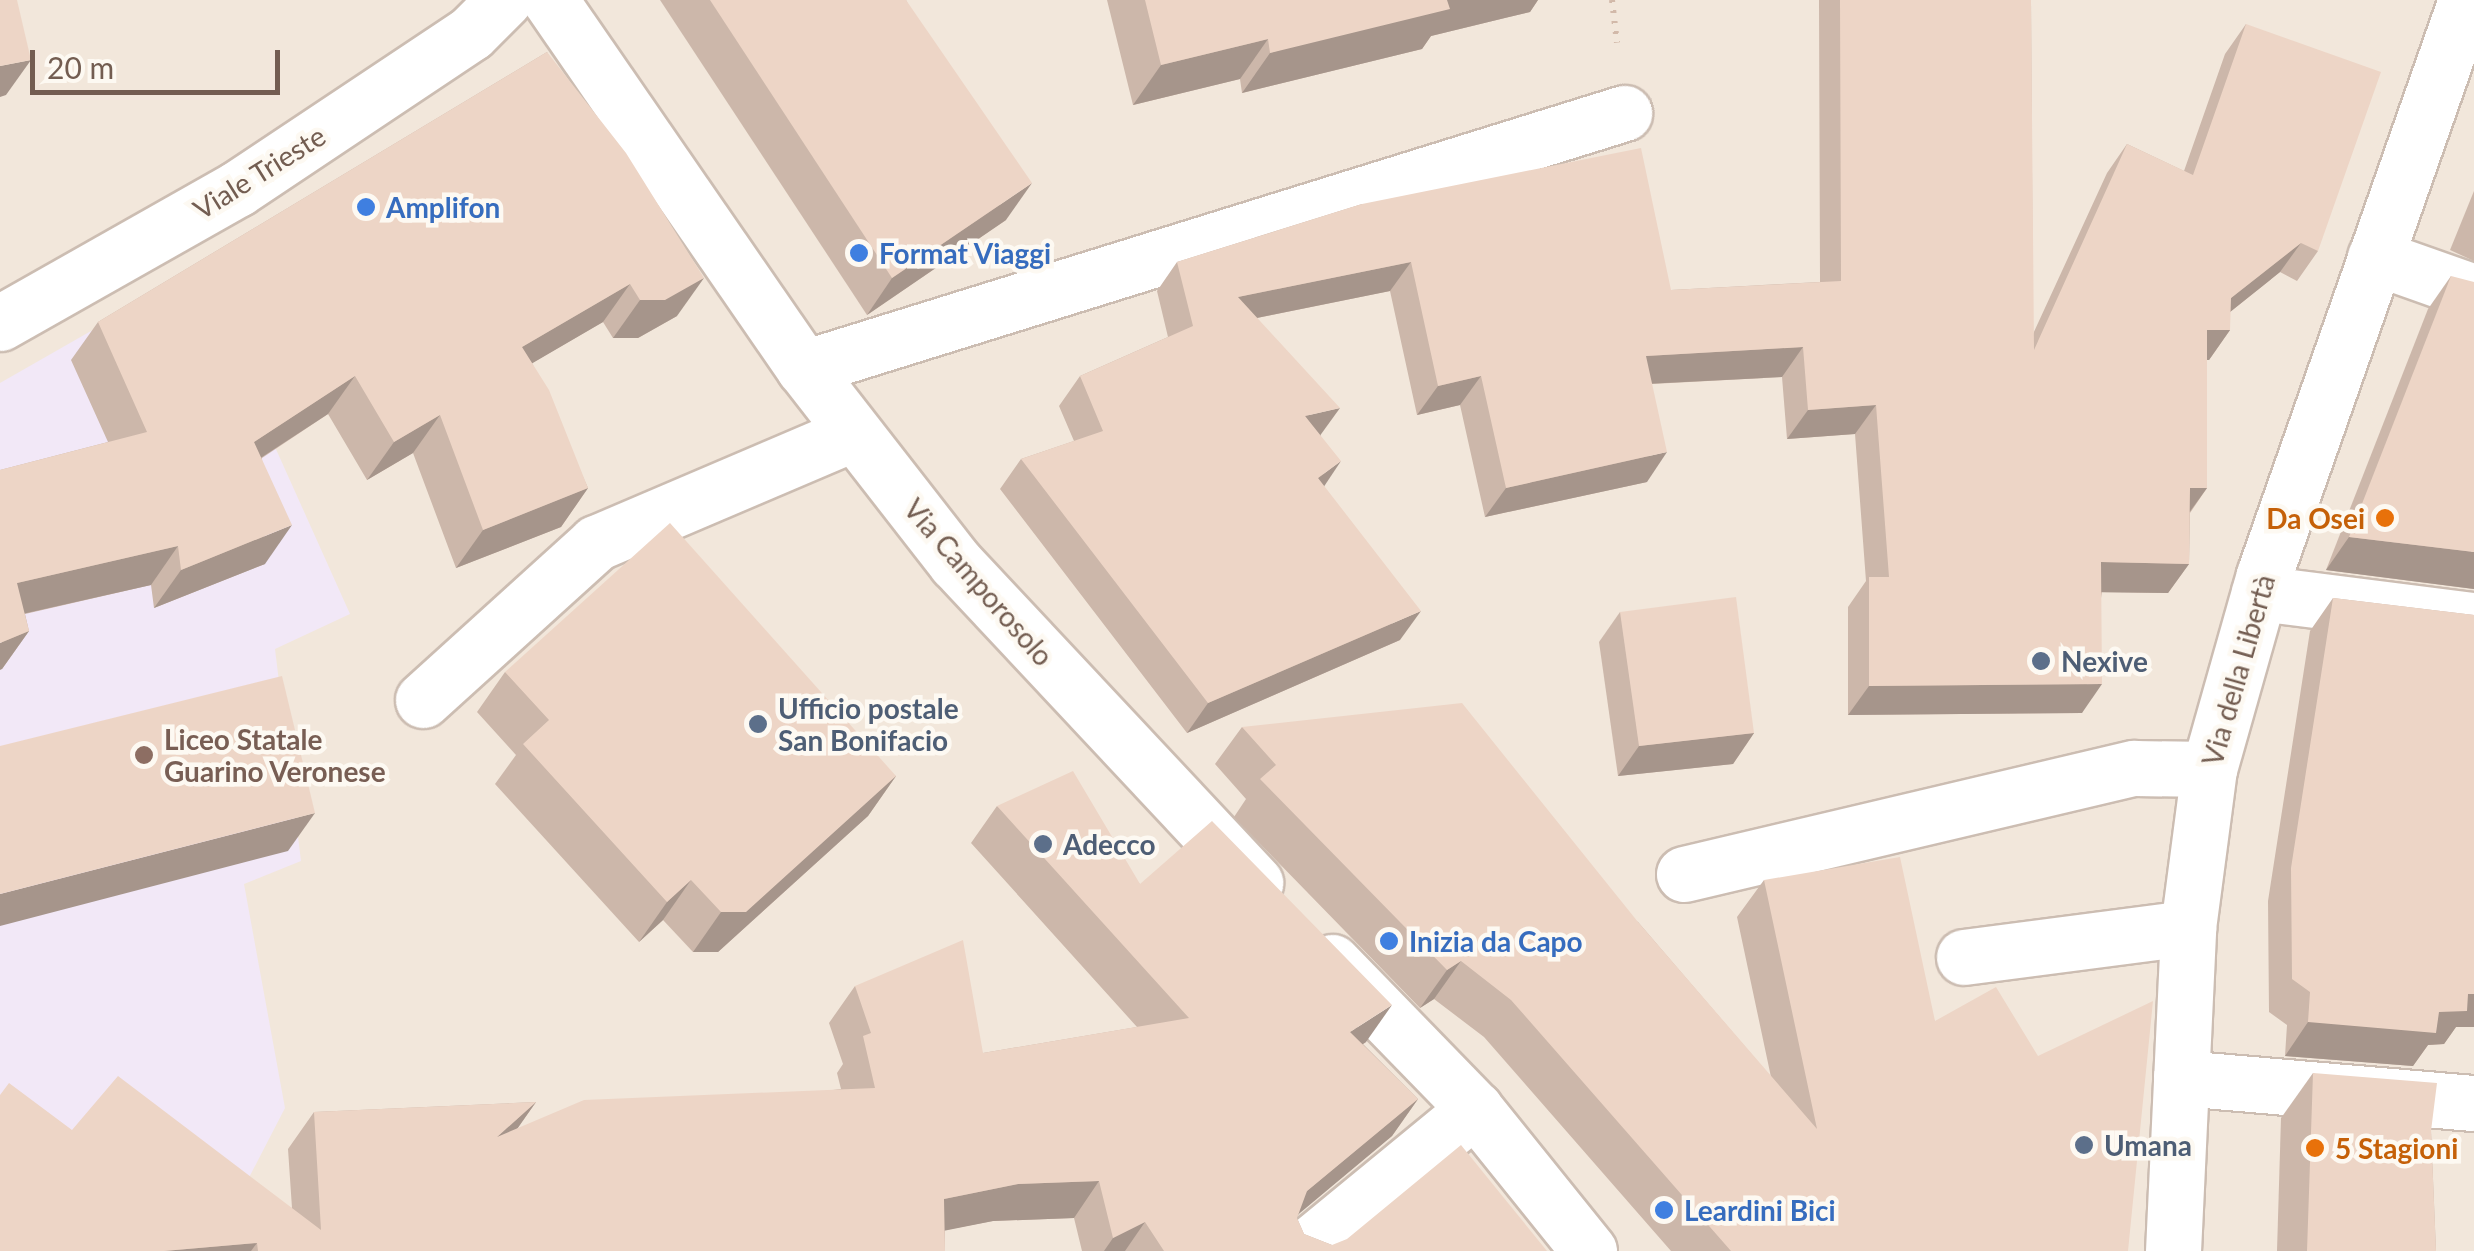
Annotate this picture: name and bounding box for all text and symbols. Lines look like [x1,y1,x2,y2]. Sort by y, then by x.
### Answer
scale bar [35,30,285,92]
text: 20 m [47,49,114,85]
street label: Viale Trieste [186,118,332,226]
place label: Amplifon [386,190,500,224]
marker: Amplifon [355,196,377,218]
place label: Format Viaggi [879,236,1052,270]
marker: Format Viaggi [848,242,870,264]
street label: Via Camporosolo [897,492,1061,672]
place label: Da Osei [2266,501,2365,535]
marker: Da Osei [2374,507,2396,529]
street label: Via della Libertà [2195,571,2281,769]
place label: Nexive [2061,644,2148,678]
marker: Nexive [2030,650,2052,672]
place label: Ufficio postale San Bonifacio [778,691,959,757]
marker: Ufficio postale San Bonifacio [747,713,769,735]
place label: Liceo Statale Guarino Veronese [164,722,387,788]
marker: Liceo Statale Guarino Veronese [133,744,155,766]
place label: Adecco [1063,827,1156,861]
marker: Adecco [1032,833,1054,855]
place label: Inizia da Capo [1409,924,1583,958]
marker: Inizia da Capo [1378,930,1400,952]
place label: Umana [2104,1128,2192,1162]
place label: 5 Stagioni [2335,1131,2458,1165]
marker: Umana [2073,1134,2095,1156]
marker: 5 Stagioni [2304,1137,2326,1159]
place label: Leardini Bici [1684,1193,1836,1227]
marker: Leardini Bici [1653,1199,1675,1221]

